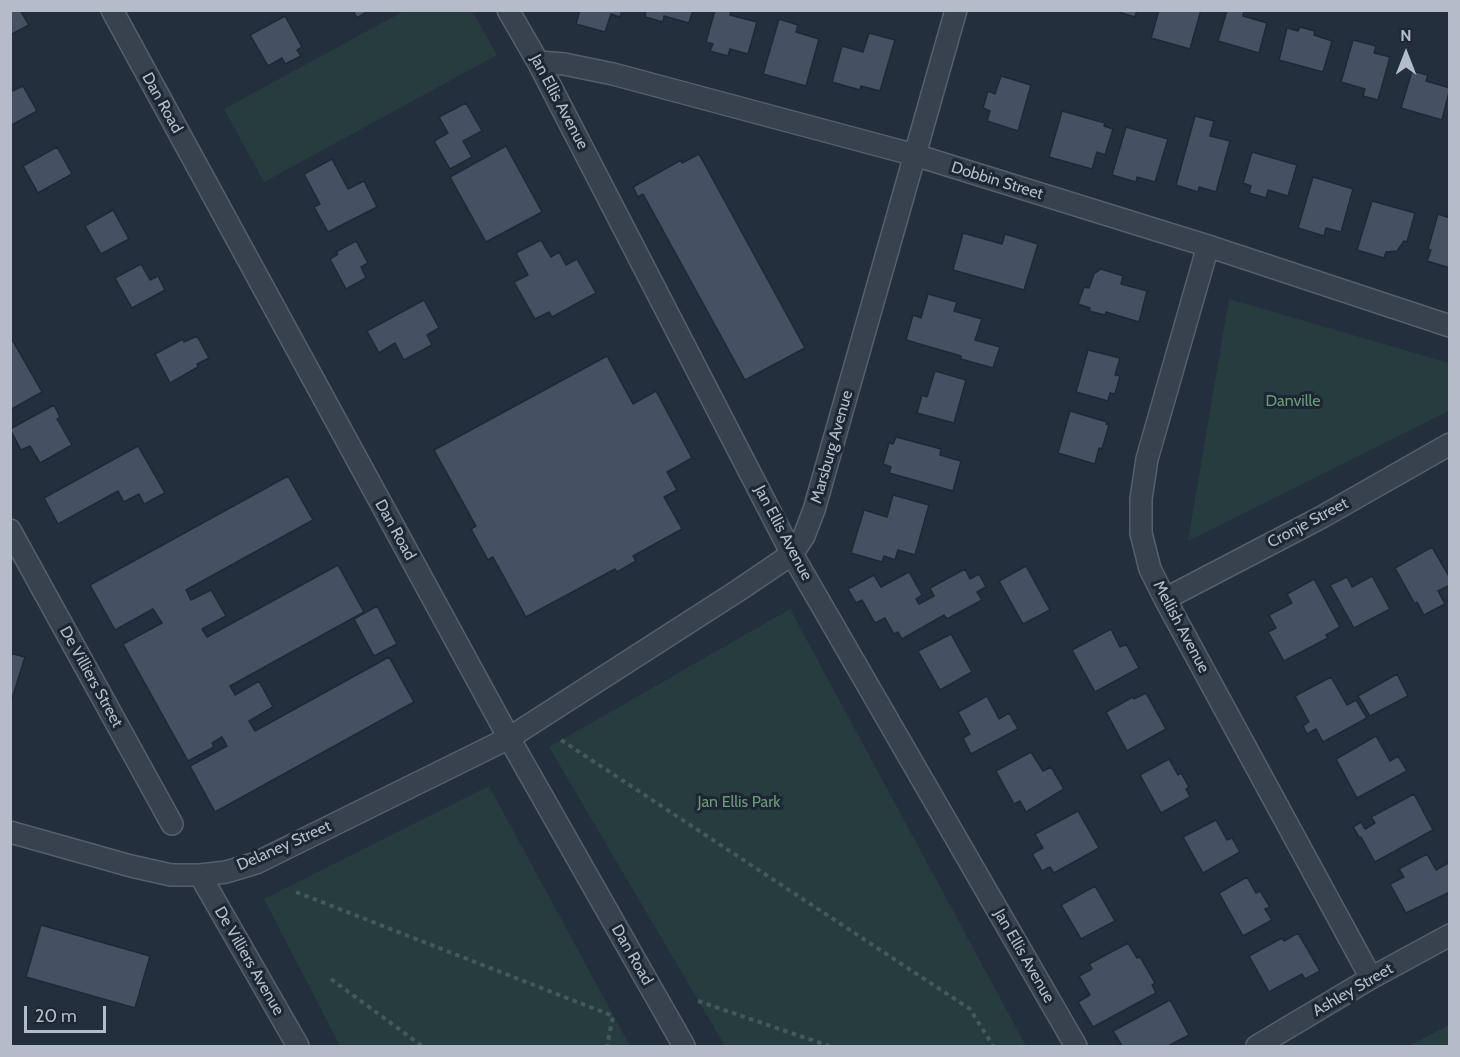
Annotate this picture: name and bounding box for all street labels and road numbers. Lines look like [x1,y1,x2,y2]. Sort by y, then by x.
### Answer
street label: Jan Ellis Avenue [526,51,592,153]
street label: Dan Road [138,69,186,137]
street label: Dobbin Street [949,158,1045,204]
street label: Marsburg Avenue [807,388,857,506]
street label: Jan Ellis Avenue [750,482,816,584]
street label: Cronje Street [1264,494,1352,552]
street label: Dan Road [371,496,419,564]
street label: Mellish Avenue [1149,578,1213,676]
street label: De Villiers Street [55,623,127,731]
street label: Delaney Street [234,817,334,875]
street label: De Villiers Avenue [210,903,288,1019]
street label: Jan Ellis Avenue [989,906,1059,1006]
street label: Dan Road [607,921,657,989]
street label: Ashley Street [1309,959,1397,1021]

